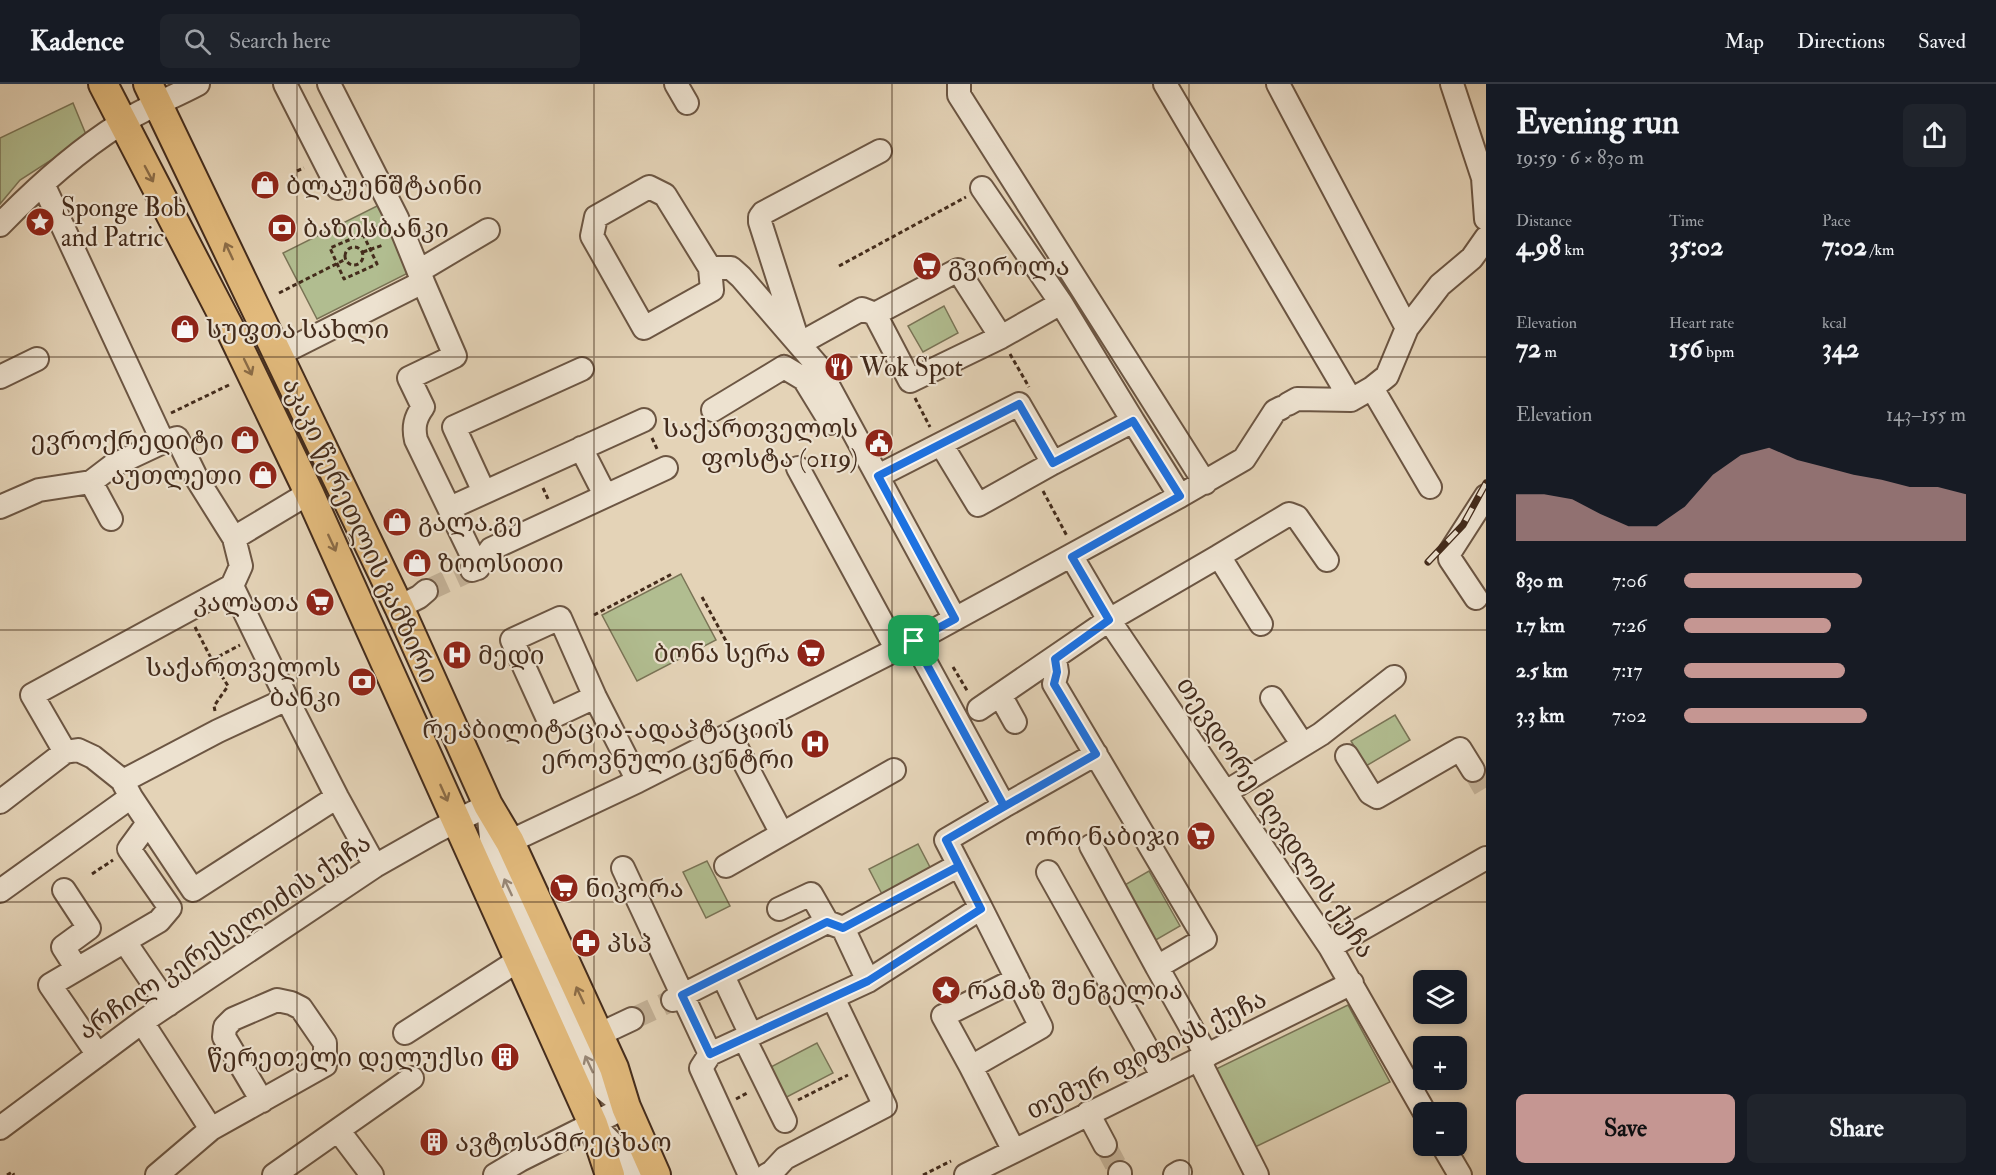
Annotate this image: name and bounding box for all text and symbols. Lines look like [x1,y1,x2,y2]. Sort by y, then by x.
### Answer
search box [160,14,580,68]
text: Kadence [30,24,124,59]
icon: search [181,25,214,58]
text: Search here [229,27,331,55]
text: Map [1724,28,1764,55]
text: Directions [1797,28,1885,55]
text: Saved [1918,28,1966,55]
text: Evening run [1516,102,1679,143]
button: share [1903,104,1966,167]
text: 19:59 · 6 × 830 m [1516,145,1644,170]
one-way arrow [144,165,155,183]
shop icon: ბლაუენშტაინი [249,169,281,201]
place label: ბლაუენშტაინი [286,170,482,202]
place label: Sponge Bob and Patric [61,192,186,254]
place icon: Sponge Bob and Patric [24,206,56,238]
text: Distance [1516,211,1572,231]
text: Time [1669,211,1704,231]
text: Pace [1822,211,1851,231]
bank icon: ბაზისბანკი [266,212,298,244]
place label: ბაზისბანკი [303,213,449,245]
text: 4.98 [1516,231,1561,263]
text: 35:02 [1669,231,1723,263]
text: 7:02 [1822,231,1867,263]
text: km [1561,240,1585,260]
text: /km [1867,240,1894,260]
one-way arrow [222,242,234,260]
supermarket icon: გვირილა [911,250,943,282]
place label: გვირილა [948,251,1070,283]
shop icon: სუფთა სახლი [169,313,201,345]
text: Elevation [1516,313,1577,333]
text: Heart rate [1669,313,1734,333]
text: kcal [1822,313,1847,333]
place label: სუფთა სახლი [206,314,389,346]
text: 72 [1516,333,1541,365]
text: 156 [1669,333,1703,365]
text: 342 [1822,333,1859,365]
text: m [1541,342,1557,362]
text: bpm [1703,342,1734,362]
restaurant icon: Wok Spot [823,351,855,383]
place label: Wok Spot [859,352,963,385]
one-way arrow [242,357,254,375]
street label: აკაკი წერეთლის გამზირი [275,372,445,689]
text: Elevation [1516,402,1592,427]
text: 143–155 m [1886,402,1966,427]
place label: საქართველოს ფოსტა (0119) [663,413,858,475]
shop icon: ევროქრედიტი [229,424,261,456]
place label: ევროქრედიტი [31,425,224,457]
public building icon: საქართველოს ფოსტა (0119) [863,427,895,459]
shop icon: აუთლეთი [247,459,279,491]
place label: აუთლეთი [111,460,242,492]
shop icon: გალა.გე [381,506,413,538]
place label: გალა.გე [418,507,523,539]
one-way arrow [326,533,338,551]
shop icon: ზოოსითი [401,547,433,579]
place label: ზოოსითი [438,548,564,580]
text: 830 m [1516,568,1563,593]
text: 7:06 [1612,568,1646,593]
supermarket icon: კალათა [304,586,336,618]
place label: კალათა [193,587,299,619]
text: 1.7 km [1516,613,1565,638]
text: 7:26 [1612,613,1646,638]
pin [888,615,939,666]
icon: arrive [897,624,930,657]
supermarket icon: ბონა სერა [795,637,827,669]
place label: ბონა სერა [654,638,790,670]
hospital icon: მედი [441,639,473,671]
place label: მედი [478,640,545,672]
place label: საქართველოს ბანკი [146,652,341,714]
text: 2.5 km [1516,658,1568,683]
text: 7:17 [1612,658,1642,683]
bank icon: საქართველოს ბანკი [346,666,378,698]
street label: თევდორე მღვდლის ქუჩა [1169,671,1381,964]
text: 3.3 km [1516,703,1564,728]
text: 7:02 [1612,703,1647,728]
place label: რეაბილიტაცია-ადაპტაციის ეროვნული ცენტრი [422,714,794,776]
hospital icon: რეაბილიტაცია-ადაპტაციის ეროვნული ცენტრი [799,728,831,760]
one-way arrow [439,783,450,801]
supermarket icon: ორი ნაბიჯი [1185,820,1217,852]
place label: ორი ნაბიჯი [1025,821,1180,853]
street label: არჩილ კერესელიძის ქუჩა [72,827,377,1047]
supermarket icon: ნიკორა [548,872,580,904]
place label: ნიკორა [585,873,684,905]
one-way arrow [502,878,513,896]
pharmacy icon: პსპ [570,927,602,959]
place label: პსპ [607,928,652,960]
map controls [1413,970,1467,1156]
button: layers [1413,970,1467,1024]
place icon: რამაზ შენგელია [930,974,962,1006]
place label: რამაზ შენგელია [967,975,1183,1007]
street label: თემურ ფიფიას ქუჩა [1021,983,1272,1127]
one-way arrow [574,987,586,1005]
button: + [1413,1036,1467,1090]
building icon: წერეთელი დელუქსი [489,1041,521,1073]
place label: წერეთელი დელუქსი [207,1042,484,1074]
one-way arrow [583,1055,595,1073]
button: Save [1516,1094,1735,1163]
button: Share [1747,1094,1966,1163]
button: − [1413,1102,1467,1156]
building icon: ავტოსამრეცხაო [418,1126,450,1158]
place label: ავტოსამრეცხაო [455,1127,672,1159]

